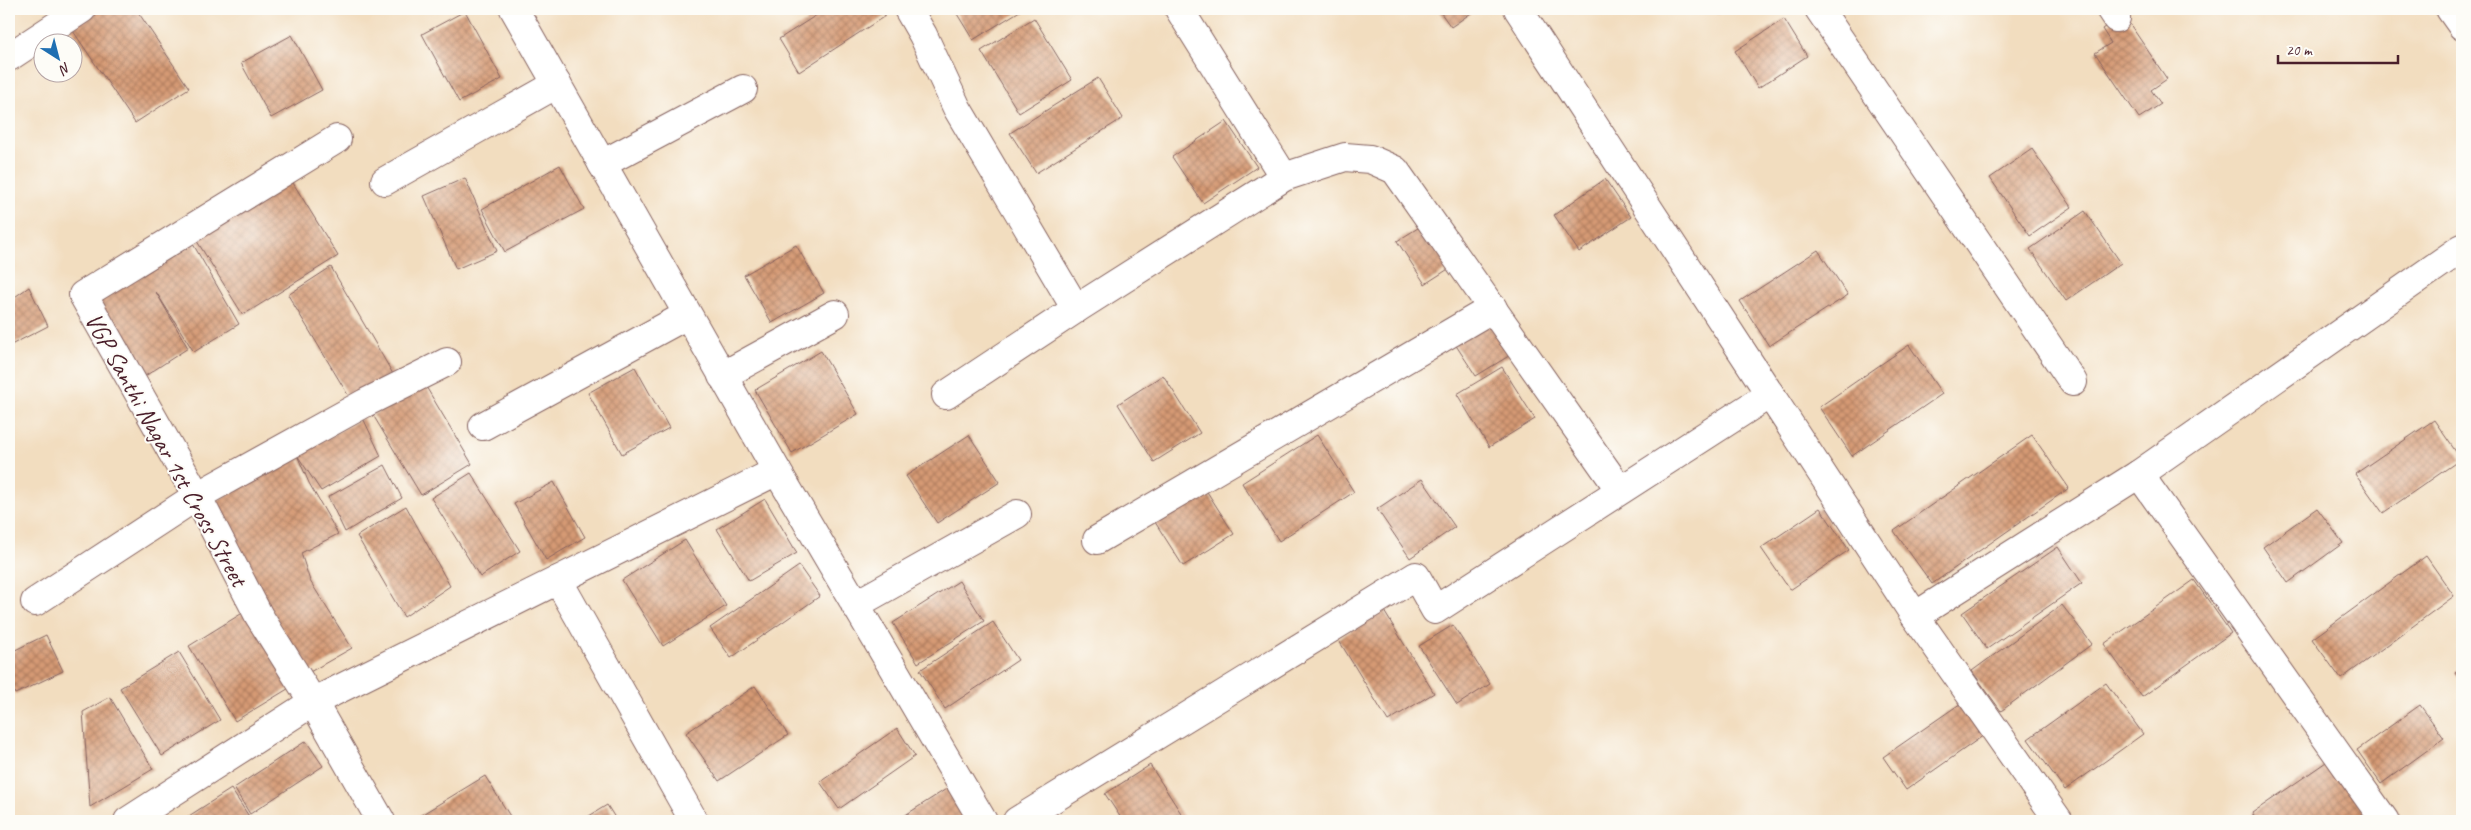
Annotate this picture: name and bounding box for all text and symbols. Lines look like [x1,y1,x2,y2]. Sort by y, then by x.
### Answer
north arrow [32,32,82,82]
scale bar [2278,32,2398,64]
text: 20 m [2286,41,2313,60]
text: N [55,59,74,79]
street label: VGP Santhi Nagar 1st Cross Street [78,307,256,594]

